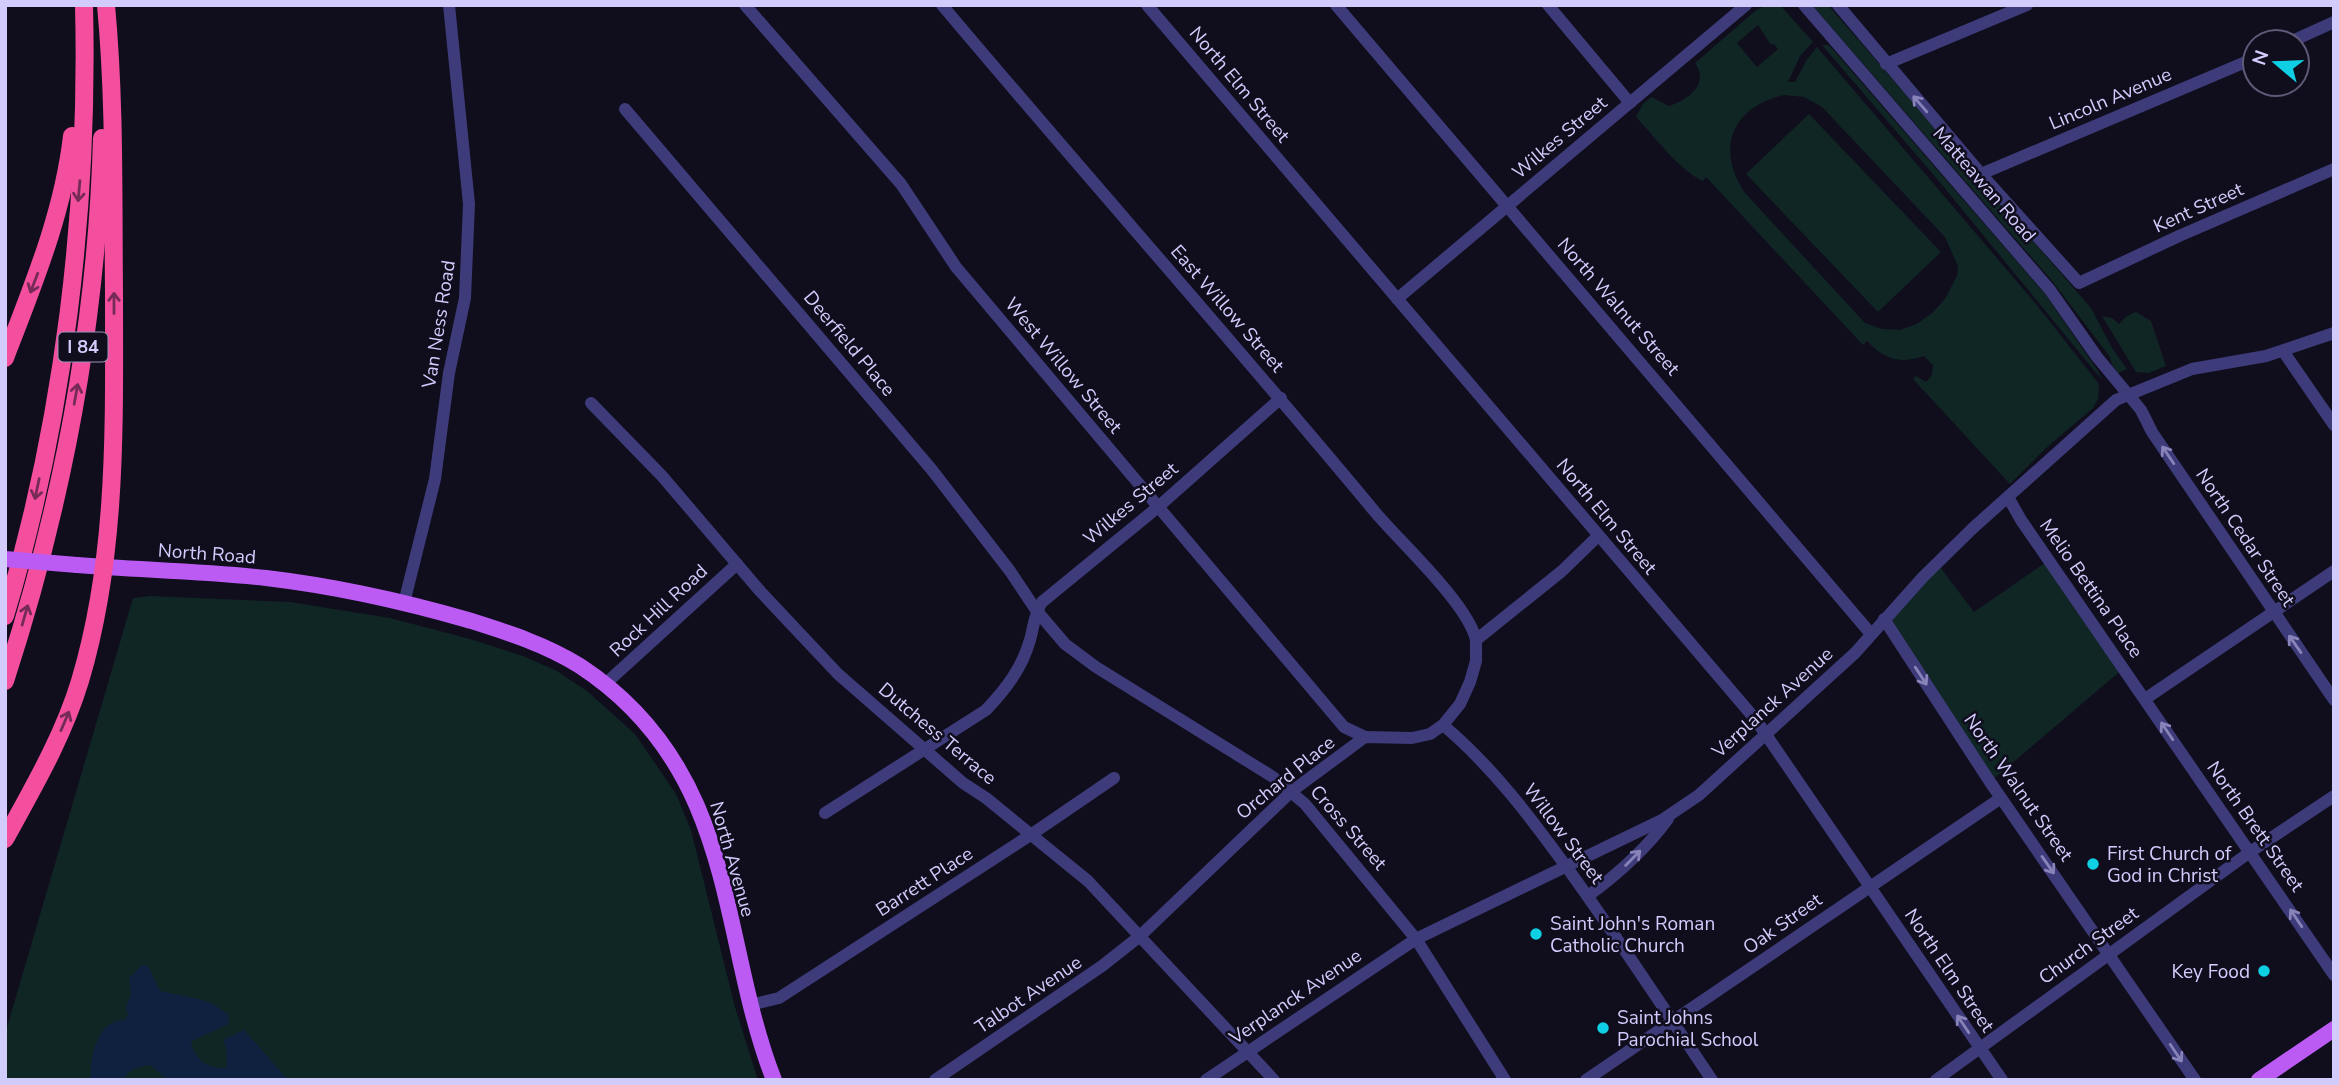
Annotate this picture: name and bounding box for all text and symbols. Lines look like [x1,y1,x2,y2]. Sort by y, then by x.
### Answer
street label: North Elm Street [1183,21,1296,148]
north arrow [2241,28,2311,98]
text: N [2246,47,2275,69]
street label: Lincoln Avenue [2045,61,2176,136]
street label: Wilkes Street [1507,90,1613,185]
one-way arrow [1912,95,1928,113]
street label: Matteawan Road [1927,121,2042,248]
street label: Kent Street [2149,176,2248,239]
one-way arrow [72,179,85,202]
street label: North Walnut Street [1551,232,1686,381]
street label: East Willow Street [1165,239,1290,378]
street label: Van Ness Road [416,258,462,391]
one-way arrow [26,271,39,293]
street label: Deerfield Place [797,285,901,402]
one-way arrow [107,292,121,315]
street label: West Willow Street [999,292,1128,439]
road number: I 84 [58,332,108,362]
one-way arrow [70,383,83,405]
one-way arrow [2161,446,2175,465]
street label: North Elm Street [1550,453,1663,580]
street label: Wilkes Street [1078,456,1184,551]
street label: North Cedar Street [2189,463,2301,612]
one-way arrow [30,477,43,499]
street label: Melio Bettina Place [2033,514,2149,663]
street label: North Road [157,538,257,570]
street label: Rock Hill Road [604,558,713,663]
one-way arrow [19,604,32,627]
one-way arrow [2288,635,2302,654]
street label: Verplanck Avenue [1706,641,1839,765]
one-way arrow [1914,666,1928,686]
street label: Dutchess Terrace [873,677,1002,791]
street label: North Walnut Street [1957,709,2079,867]
one-way arrow [59,711,72,732]
one-way arrow [2160,721,2174,741]
street label: Orchard Place [1231,730,1340,826]
street label: North Brett Street [2200,756,2310,897]
street label: Willow Street [1517,778,1610,889]
street label: Cross Street [1304,779,1393,876]
street label: North Avenue [703,799,761,920]
street label: Barrett Place [871,841,978,923]
place label: First Church of God in Christ [2107,841,2232,889]
one-way arrow [1624,849,1641,866]
one-way arrow [2041,855,2055,874]
marker: First Church of God in Christ [2085,856,2101,872]
street label: Oak Street [1738,887,1828,961]
street label: Church Street [2034,901,2144,991]
street label: North Elm Street [1898,904,2000,1038]
one-way arrow [2289,909,2303,928]
place label: Saint John's Roman Catholic Church [1550,911,1715,959]
marker: Saint John's Roman Catholic Church [1528,926,1544,942]
street label: Verplanck Avenue [1224,943,1367,1051]
street label: Talbot Avenue [970,950,1087,1040]
place label: Key Food [2171,959,2250,985]
marker: Key Food [2256,963,2272,979]
place label: Saint Johns Parochial School [1617,1005,1759,1053]
one-way arrow [1956,1015,1970,1034]
marker: Saint Johns Parochial School [1595,1020,1611,1036]
one-way arrow [2169,1043,2183,1062]

